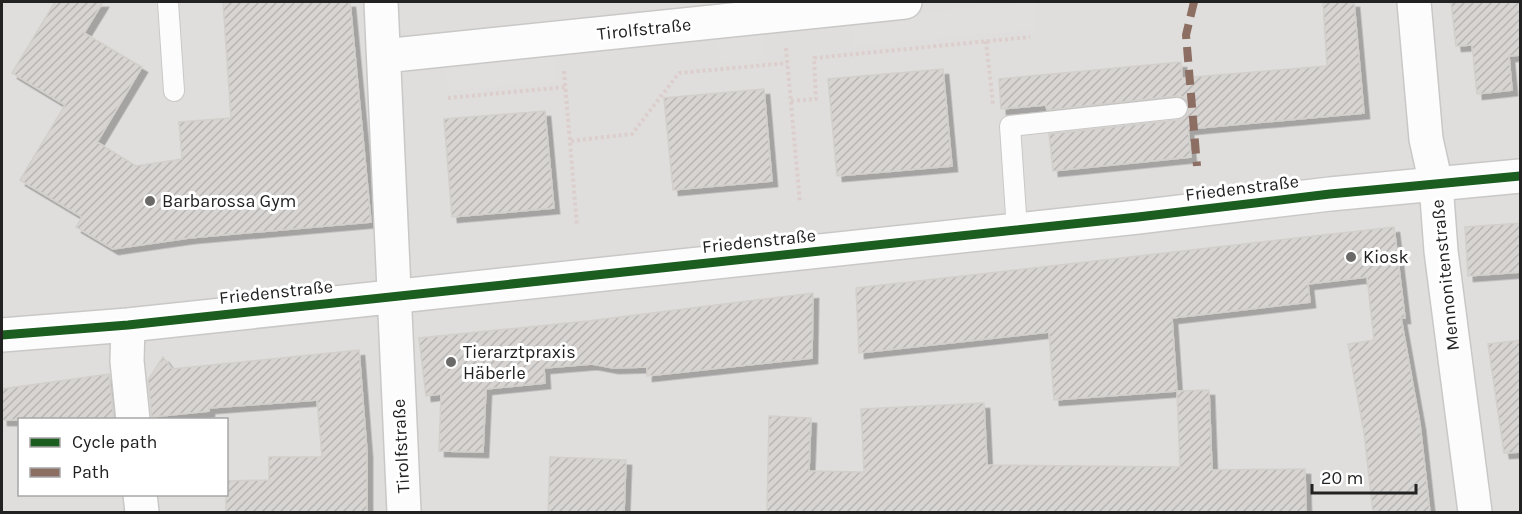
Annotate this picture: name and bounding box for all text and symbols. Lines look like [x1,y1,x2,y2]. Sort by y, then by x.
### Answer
street label: Tirolfstraße [596,13,692,45]
street label: Friedenstraße [1184,170,1300,206]
place label: Barbarossa Gym [162,190,296,212]
marker: Barbarossa Gym [143,194,157,208]
street label: Mennonitenstraße [1426,198,1464,352]
street label: Friedenstraße [701,224,817,258]
place label: Kiosk [1363,246,1409,268]
marker: Kiosk [1344,250,1358,264]
street label: Friedenstraße [218,275,334,309]
place label: Tierarztpraxis Häberle [463,341,576,384]
marker: Tierarztpraxis Häberle [444,355,458,369]
street label: Tirolfstraße [388,398,414,494]
legend [18,418,228,496]
text: Cycle path [72,431,157,453]
scale bar [1312,457,1416,495]
text: Path [72,461,110,483]
text: 20 m [1321,467,1363,489]

